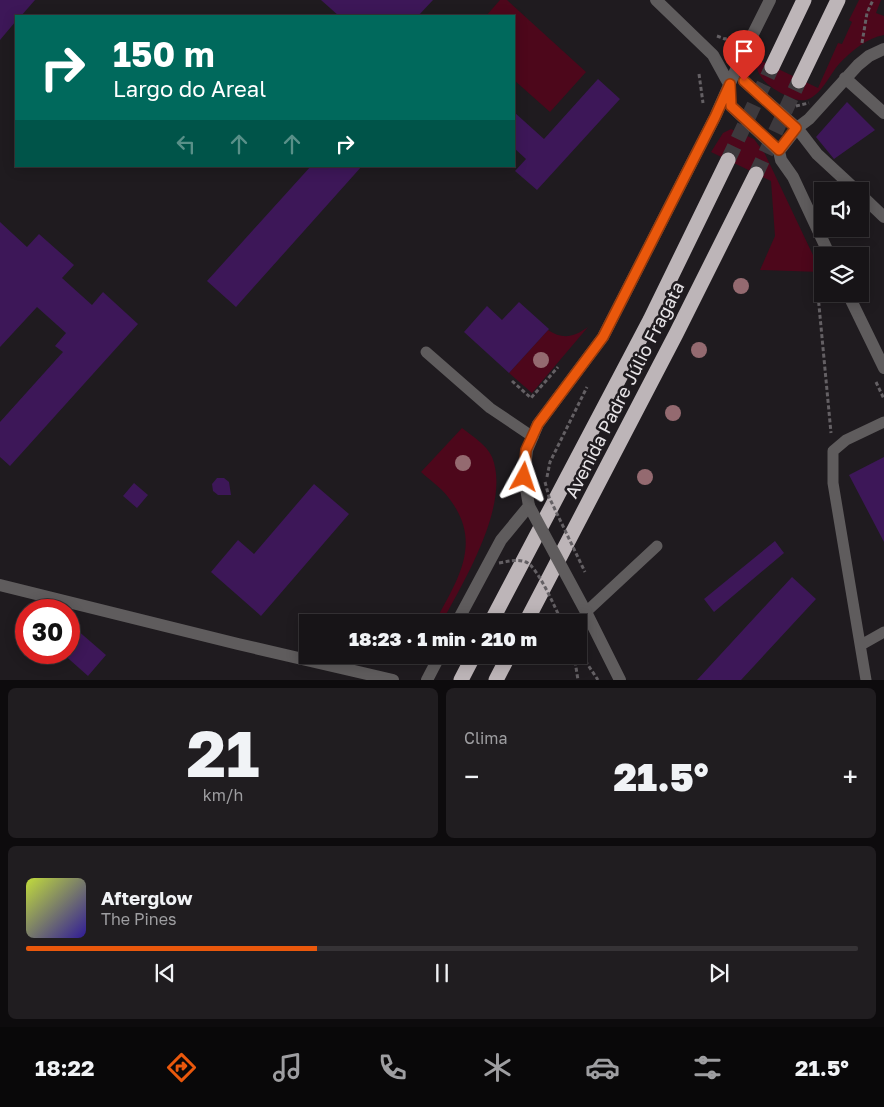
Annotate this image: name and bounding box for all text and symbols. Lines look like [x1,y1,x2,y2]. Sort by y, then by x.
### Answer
pin [723,30,765,81]
text: 150 m [113,33,215,75]
icon: right [30,35,95,100]
icon: arrive [730,37,758,65]
text: Largo do Areal [113,75,266,102]
icon: left [172,130,200,158]
icon: ahead [225,130,253,158]
icon: ahead [278,130,306,158]
icon: right [331,130,359,158]
map controls [814,182,869,302]
button: sound [814,182,869,237]
button: layers [814,247,869,302]
street label: Avenida Padre Júlio Fragata [560,277,688,502]
position arrow [497,450,549,502]
speed limit sign: 30 [15,599,80,664]
text: 18:23 · 1 min · 210 m [349,627,537,650]
text: 21 [186,713,260,791]
text: Clima [464,728,508,748]
text: 21.5° [614,754,708,799]
text: − [464,760,479,793]
text: + [843,760,858,793]
text: km/h [203,785,243,805]
text: Afterglow [101,886,192,909]
text: The Pines [101,909,176,929]
icon: previous [151,959,179,987]
icon: pause [428,959,456,987]
icon: next [705,959,733,987]
icon: directions [164,1050,199,1085]
icon: music [270,1050,305,1085]
icon: phone [375,1050,410,1085]
icon: climate [480,1050,515,1085]
icon: car [585,1050,620,1085]
icon: filters [690,1050,725,1085]
text: 18:22 [35,1054,94,1081]
text: 21.5° [795,1054,849,1081]

